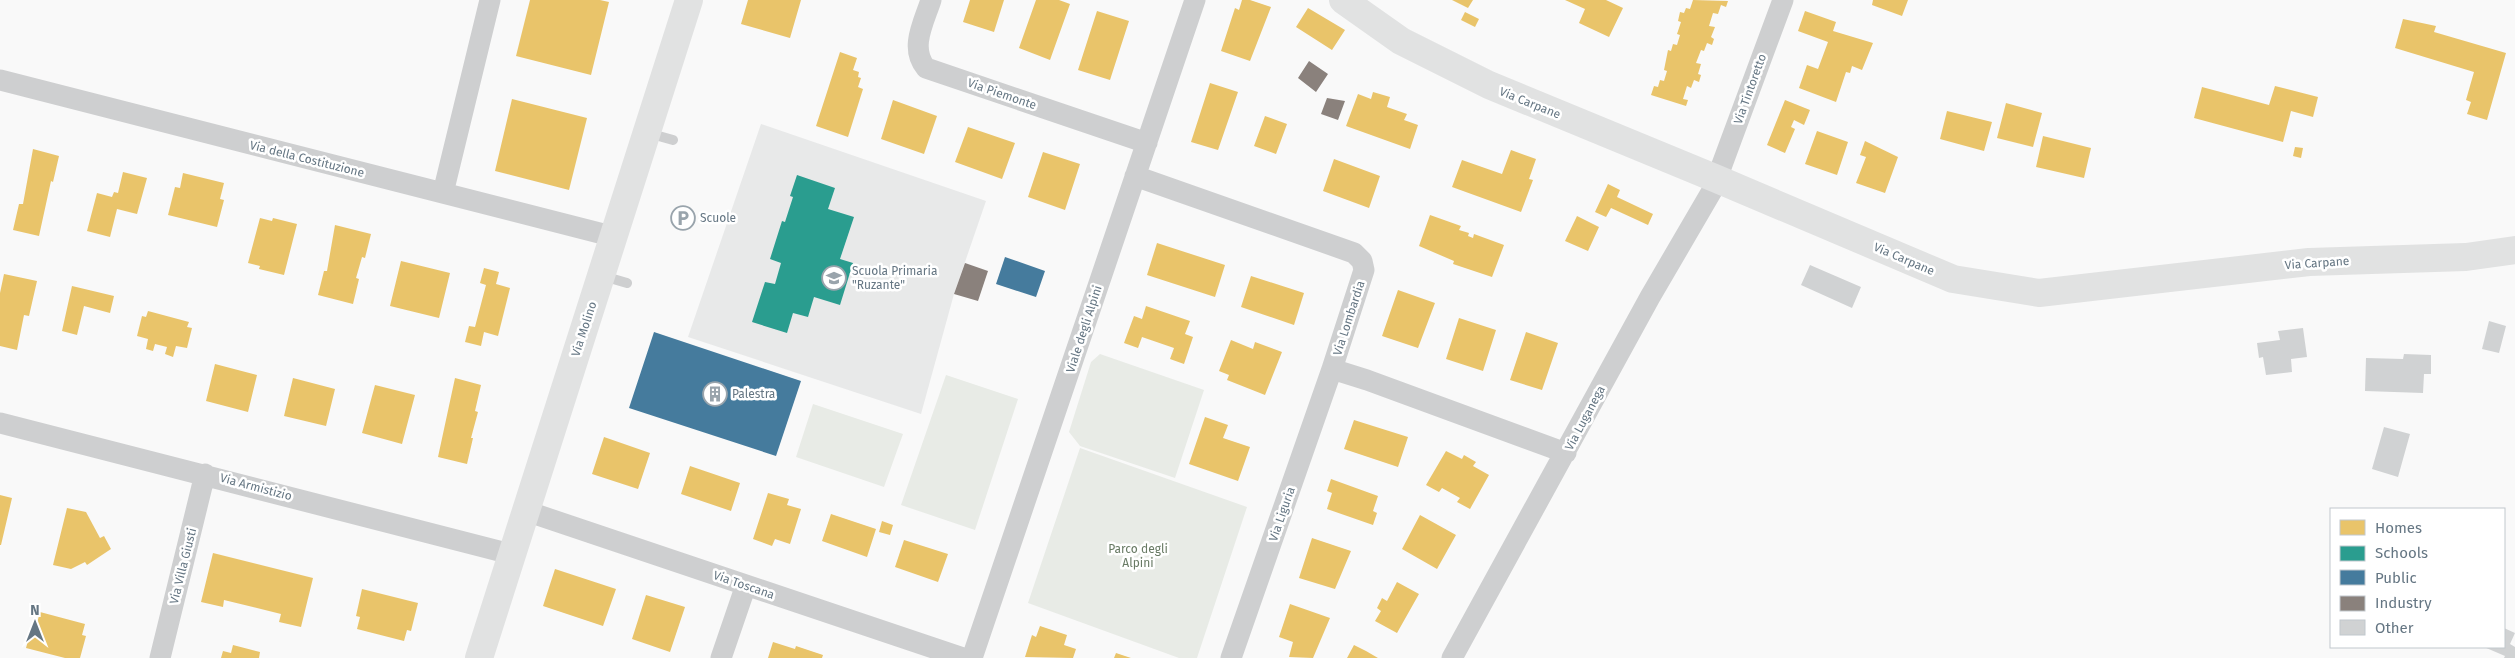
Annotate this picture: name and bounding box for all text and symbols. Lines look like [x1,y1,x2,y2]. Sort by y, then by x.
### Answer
street label: Via Tintoretto [1731,52,1769,126]
street label: Via Piemonte [966,76,1038,112]
street label: Via Carpane [1497,84,1563,122]
street label: Via della Costituzione [248,138,366,180]
parking icon: Scuole [670,205,696,231]
place label: Scuole [700,211,736,225]
street label: Via Carpane [1872,240,1936,278]
street label: Via Carpane [2284,254,2350,272]
place label: Scuola Primaria "Ruzante" [852,264,937,292]
school or university icon: Scuola Primaria "Ruzante" [821,265,847,291]
street label: Via Lombardia [1330,279,1368,357]
street label: Viale degli Alpini [1063,284,1105,374]
street label: Via Molino [569,300,599,358]
building icon: Palestra [702,381,728,407]
street label: Via Luganega [1562,383,1608,453]
place label: Palestra [732,387,775,401]
street label: Via Armistizio [218,471,294,503]
street label: Via Liguria [1266,485,1298,543]
legend [2330,508,2505,648]
text: Homes [2375,519,2422,537]
street label: Via Villa Giusti [167,527,199,605]
park label: Parco degli Alpini [1108,542,1168,570]
text: Schools [2375,544,2428,562]
street label: Via Toscana [712,568,776,602]
text: Public [2375,569,2417,587]
text: Industry [2375,594,2432,612]
north arrow [10,598,60,648]
text: N [30,602,40,619]
text: Other [2375,619,2414,637]

